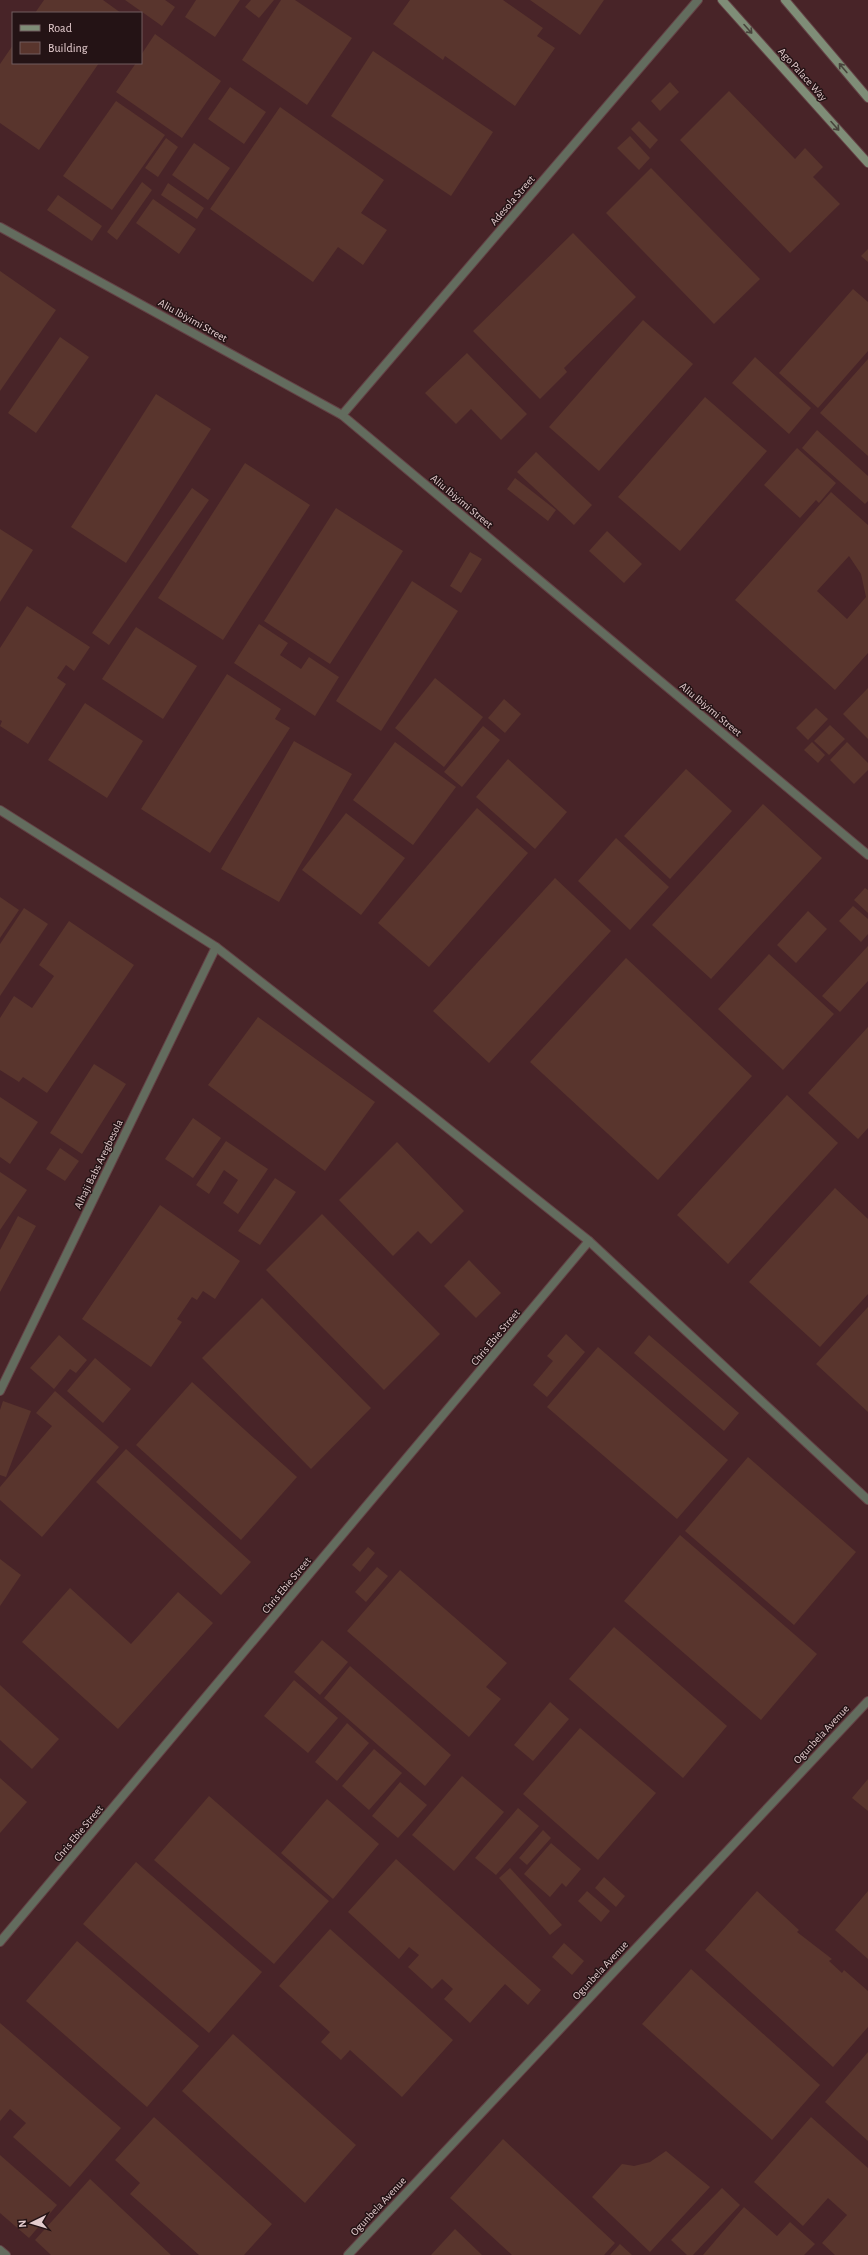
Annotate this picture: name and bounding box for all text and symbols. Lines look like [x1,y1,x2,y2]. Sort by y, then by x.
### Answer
legend [12,12,142,64]
text: Road [48,22,72,34]
one-way arrow [744,24,753,34]
text: Building [48,42,88,54]
street label: Ago Palace Way [776,46,829,103]
one-way arrow [838,63,847,73]
one-way arrow [830,121,840,131]
street label: Adesola Street [488,173,537,227]
street label: Aliu Ibiyimi Street [156,297,229,344]
street label: Aliu Ibiyimi Street [429,472,495,531]
street label: Aliu Ibiyimi Street [678,680,744,739]
street label: Alhaji Babs Aregbesola [72,1118,125,1211]
street label: Chris Ebie Street [469,1307,522,1368]
street label: Chris Ebie Street [260,1555,313,1616]
street label: Ogunbela Avenue [791,1703,851,1766]
street label: Chris Ebie Street [52,1803,105,1864]
street label: Ogunbela Avenue [570,1939,630,2002]
street label: Ogunbela Avenue [348,2175,408,2238]
north arrow [12,2203,52,2243]
text: N [17,2220,28,2228]

